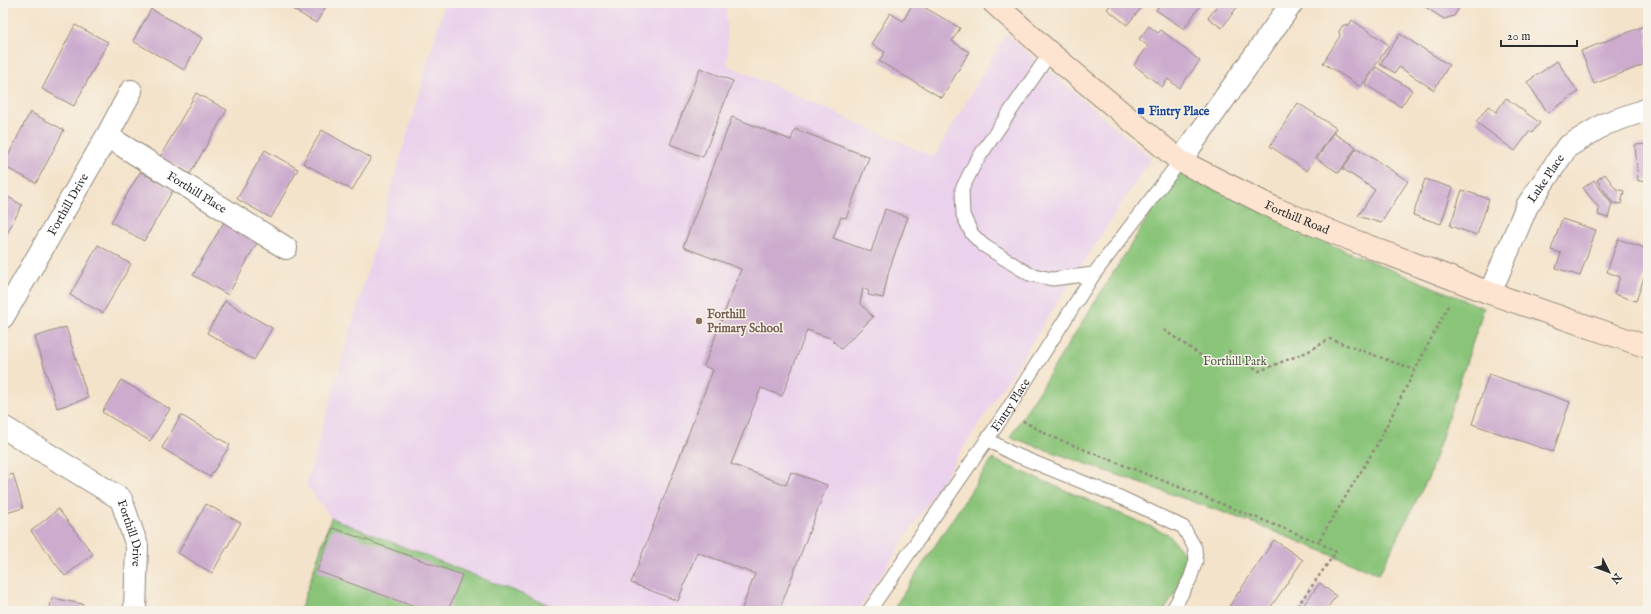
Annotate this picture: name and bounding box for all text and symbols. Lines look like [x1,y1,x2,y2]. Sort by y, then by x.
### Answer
scale bar [1501,22,1577,48]
text: 20 m [1507,29,1530,44]
place label: Fintry Place [1149,104,1210,120]
marker: Fintry Place [1136,106,1146,116]
street label: Luke Place [1524,151,1568,205]
street label: Forthill Place [164,168,230,217]
street label: Forthill Drive [44,170,92,238]
street label: Forthill Road [1262,197,1332,238]
place label: Forthill Primary School [707,307,783,337]
marker: Forthill Primary School [694,316,704,326]
park label: Forthill Park [1203,354,1268,369]
street label: Fintry Place [987,375,1033,434]
street label: Forthill Drive [114,498,145,567]
north arrow [1589,552,1629,592]
text: N [1607,569,1625,587]

